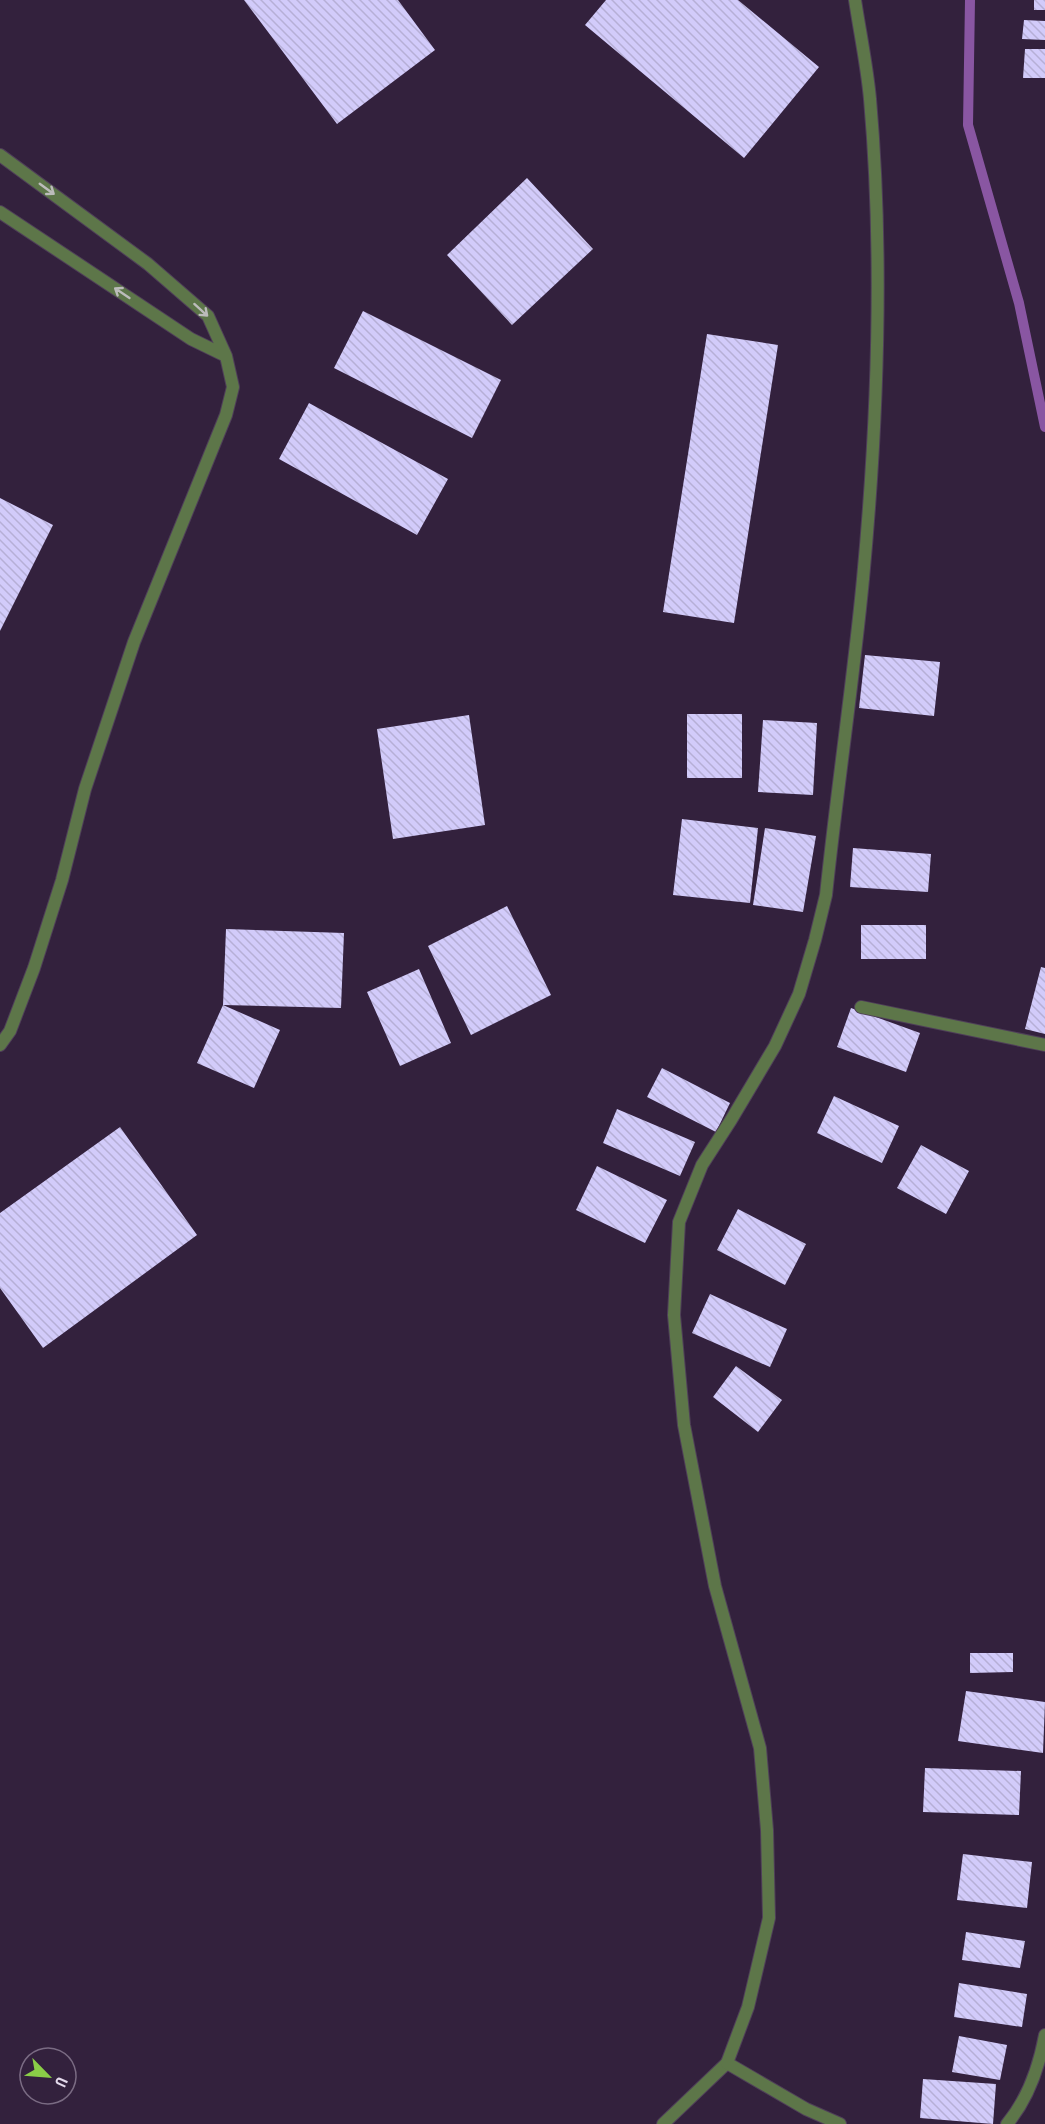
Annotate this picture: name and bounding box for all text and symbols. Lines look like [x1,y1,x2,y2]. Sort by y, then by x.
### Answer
one-way arrow [39,183,55,196]
one-way arrow [114,286,131,299]
one-way arrow [193,303,208,317]
north arrow [18,2046,78,2106]
text: U [51,2074,72,2090]

